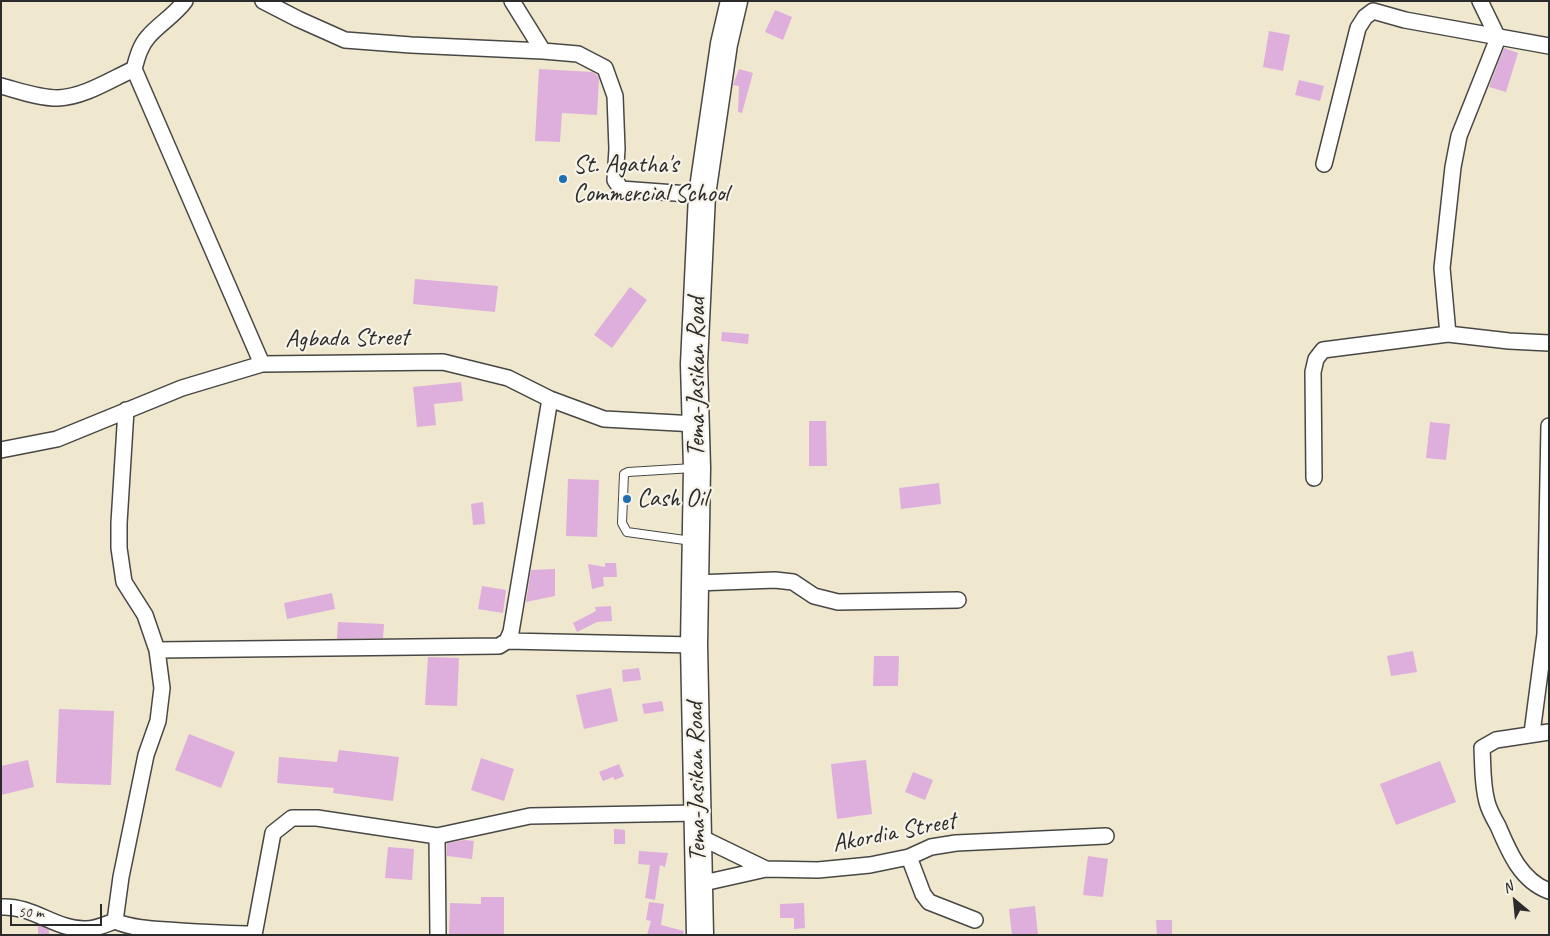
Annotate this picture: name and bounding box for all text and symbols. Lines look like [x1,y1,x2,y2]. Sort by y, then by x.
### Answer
place label: St. Agatha's Commercial School [573,150,729,209]
marker: St. Agatha's Commercial School [557,173,569,185]
street label: Tema-Jasikan Road [682,297,712,457]
street label: Agbada Street [285,323,409,355]
place label: Cash Oil [637,484,707,514]
marker: Cash Oil [621,493,633,505]
street label: Tema-Jasikan Road [681,702,713,862]
street label: Akordia Street [830,806,958,860]
north arrow [1490,876,1540,926]
text: N [1500,878,1516,897]
scale bar [12,894,105,926]
text: 50 m [18,903,44,922]

